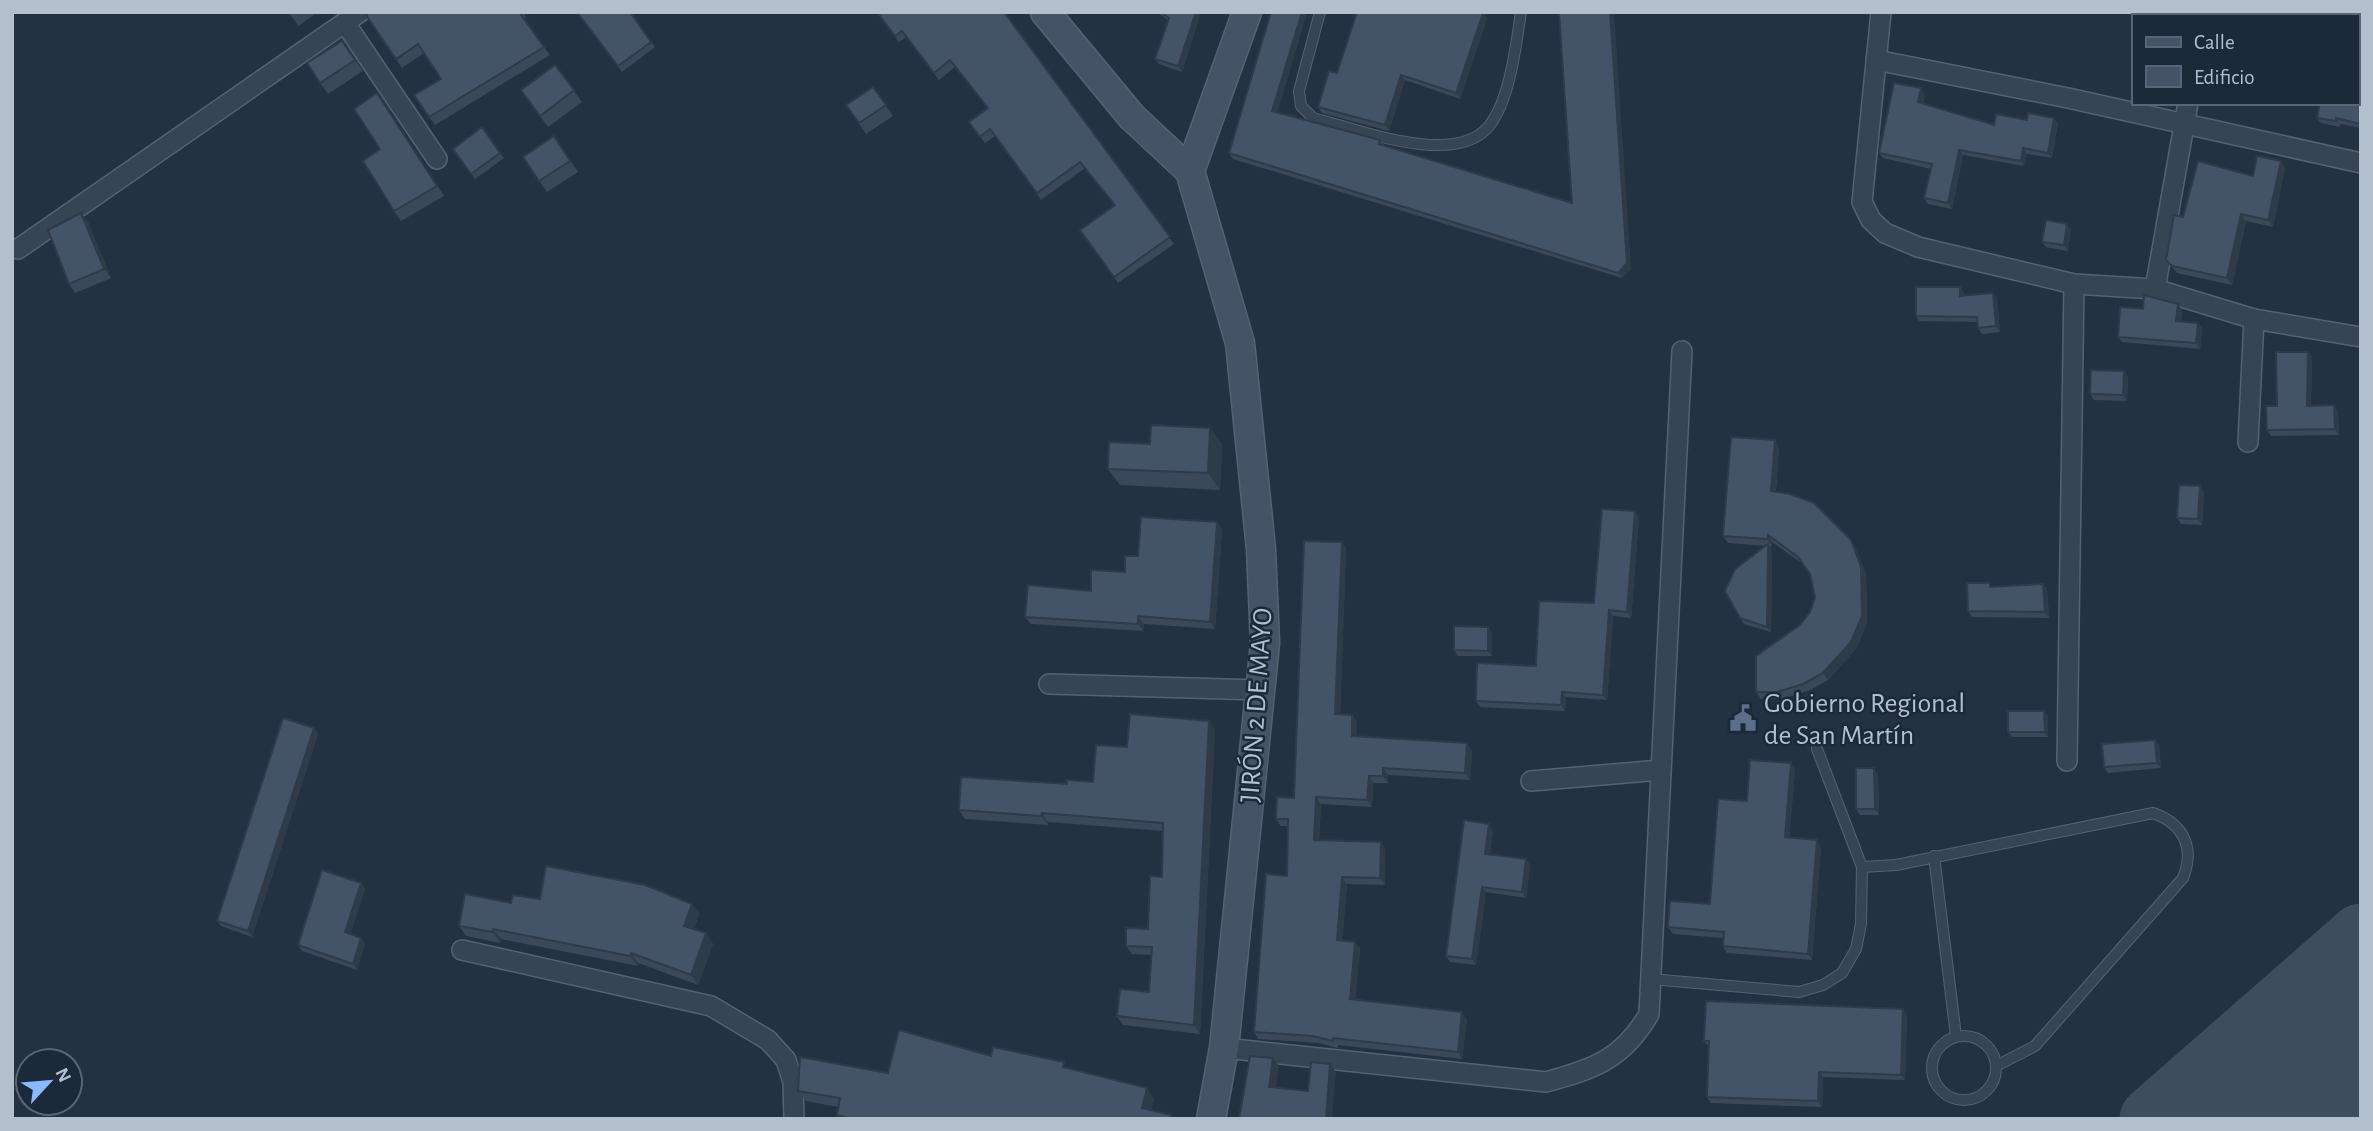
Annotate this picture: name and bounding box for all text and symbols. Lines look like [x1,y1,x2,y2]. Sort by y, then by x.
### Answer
legend [2132,14,2359,105]
text: Calle [2194,32,2235,53]
text: Edificio [2194,67,2255,88]
street label: JIRÓN 2 DE MAYO [1233,607,1278,803]
place label: Gobierno Regional de San Martín [1764,690,1965,750]
public building icon: Gobierno Regional de San Martín [1728,703,1758,733]
north arrow [14,1047,84,1117]
text: N [51,1065,74,1085]

